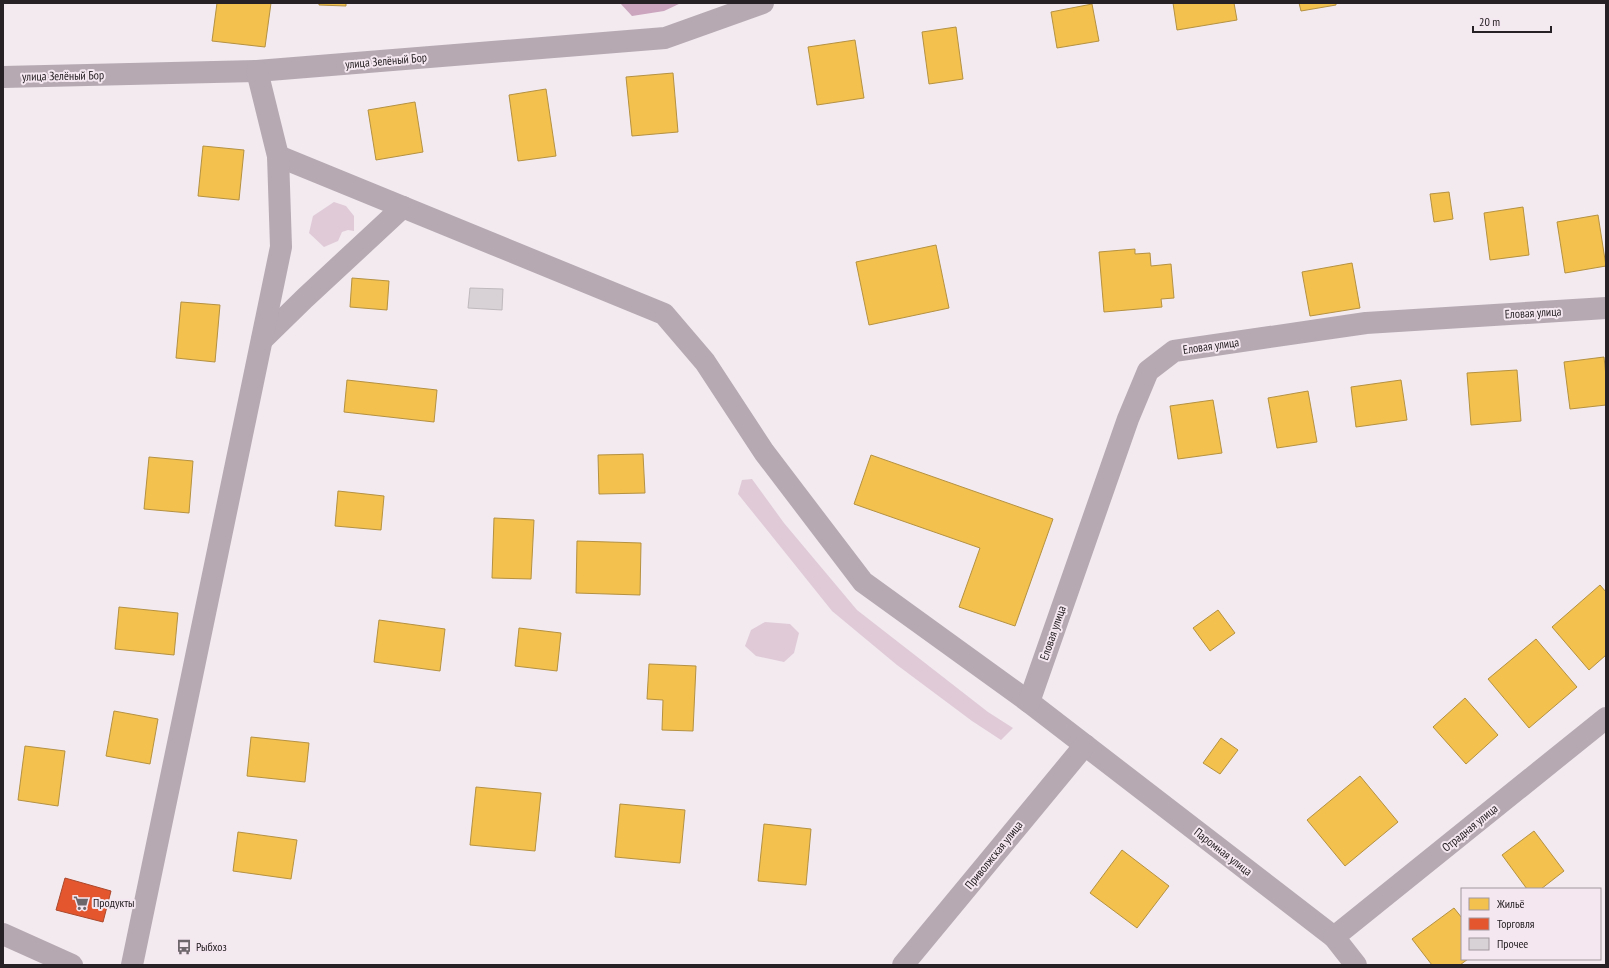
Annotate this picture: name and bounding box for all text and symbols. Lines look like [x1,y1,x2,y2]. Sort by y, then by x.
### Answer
scale bar [1473,8,1551,34]
text: 20 m [1479,14,1500,29]
street label: улица Зелёный Бор [344,49,428,72]
street label: улица Зелёный Бор [22,67,104,84]
street label: Еловая улица [1504,304,1562,321]
street label: Еловая улица [1182,334,1240,357]
street label: Еловая улица [1036,603,1069,662]
street label: Отрадная улица [1439,800,1501,855]
street label: Приволжская улица [961,817,1026,892]
street label: Паромная улица [1191,824,1255,879]
legend [1461,888,1601,960]
supermarket icon: Продукты [72,894,90,912]
place label: Продукты [93,895,134,910]
text: Жильё [1496,896,1524,911]
text: Торговля [1497,916,1535,931]
text: Прочее [1497,936,1528,951]
bus stop icon: Рыбхоз [175,938,193,956]
place label: Рыбхоз [196,939,227,954]

